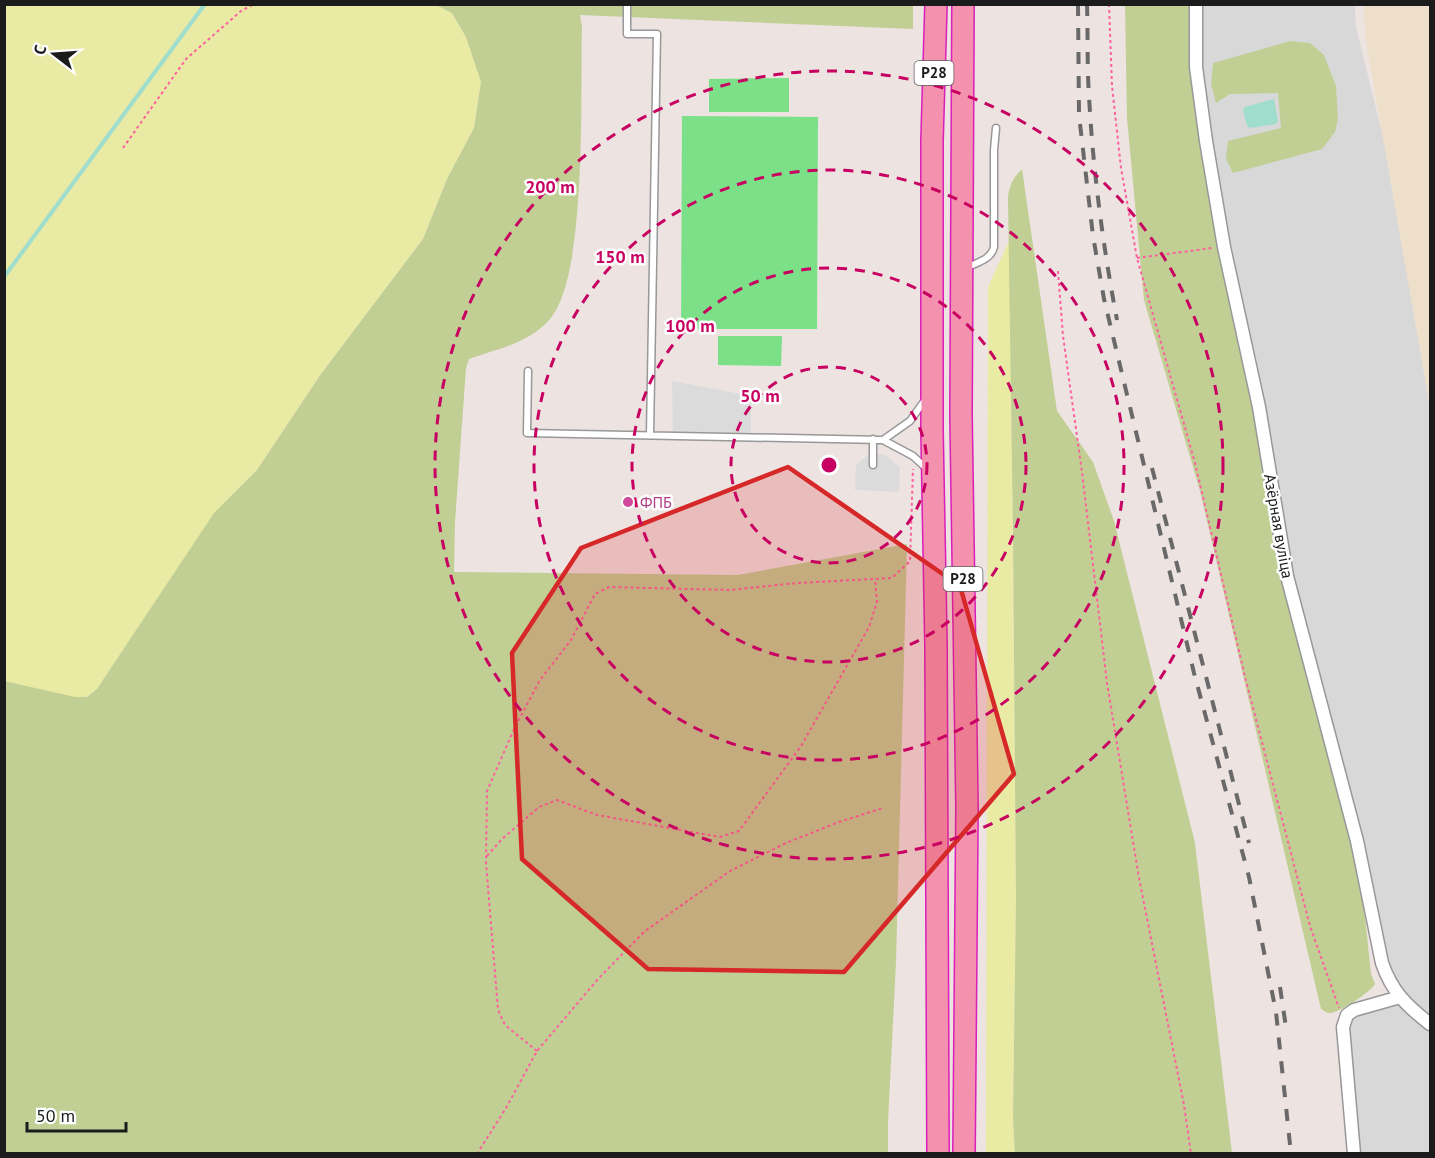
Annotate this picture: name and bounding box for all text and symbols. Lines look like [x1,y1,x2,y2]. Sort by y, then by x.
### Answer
north arrow [24,24,84,84]
text: С [29,42,51,57]
road number: Р28 [914,61,954,85]
text: 200 m [525,175,575,198]
text: 150 m [595,245,645,268]
text: 100 m [665,314,715,337]
text: 50 m [740,384,780,407]
centre of rings [819,455,839,475]
street label: Азёрная вуліца [1260,472,1298,580]
place label: ФПБ [640,492,672,512]
marker: ФПБ [621,495,635,509]
road number: Р28 [944,567,982,591]
scale bar [27,1095,126,1133]
text: 50 m [36,1104,75,1127]

